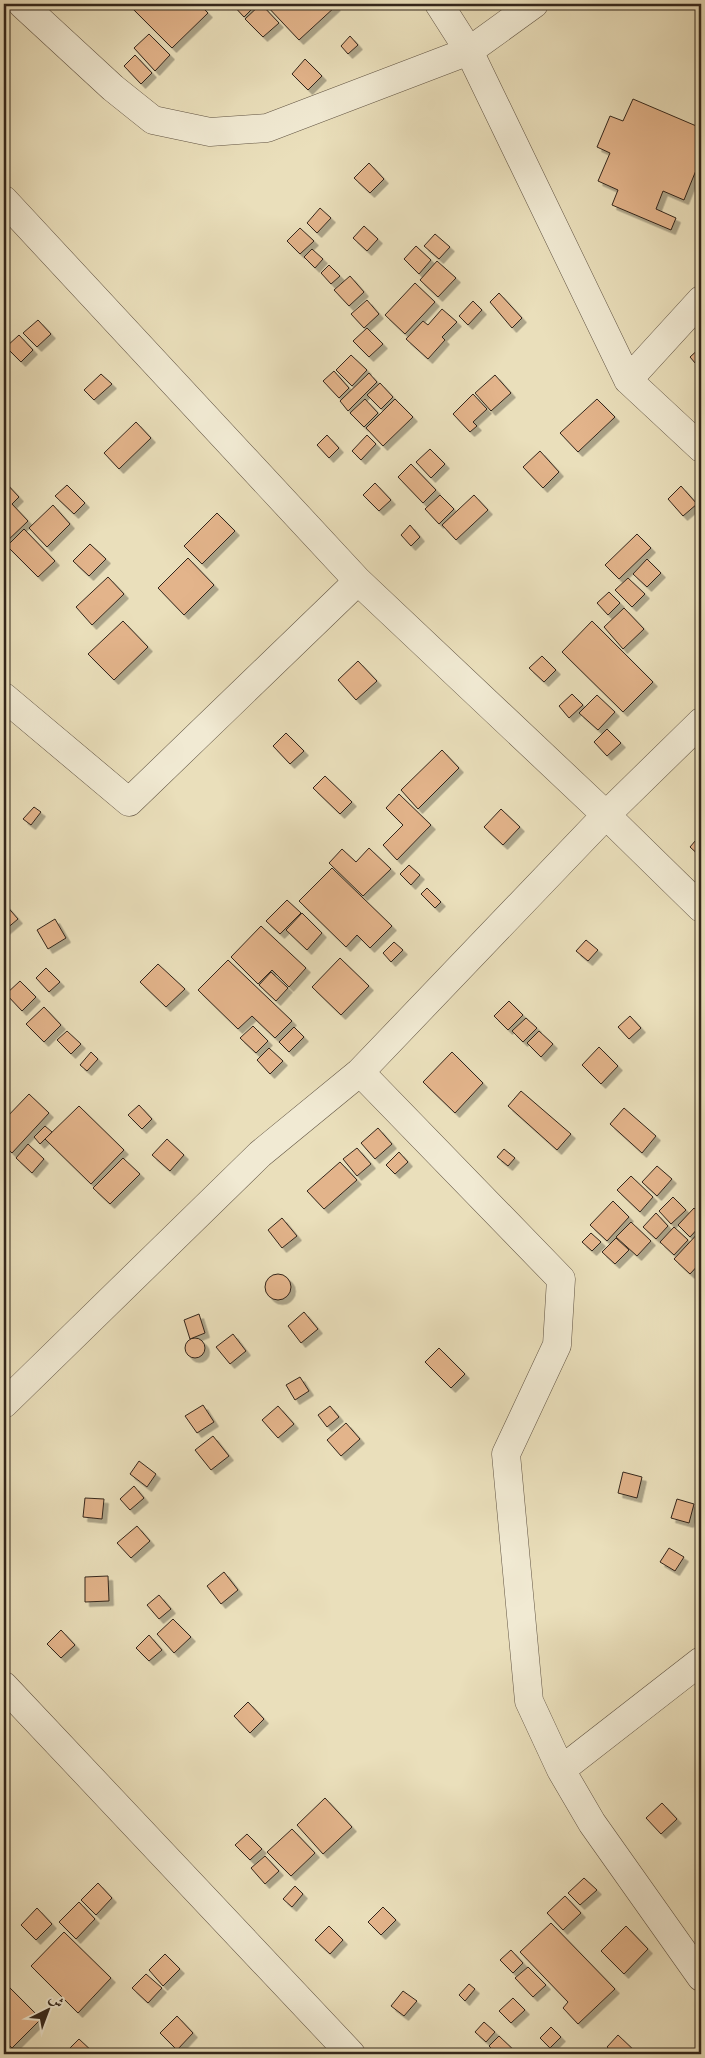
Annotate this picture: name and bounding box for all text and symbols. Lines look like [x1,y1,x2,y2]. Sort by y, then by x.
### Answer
north arrow [22,1986,72,2036]
text: ش [45,1989,68,2012]

